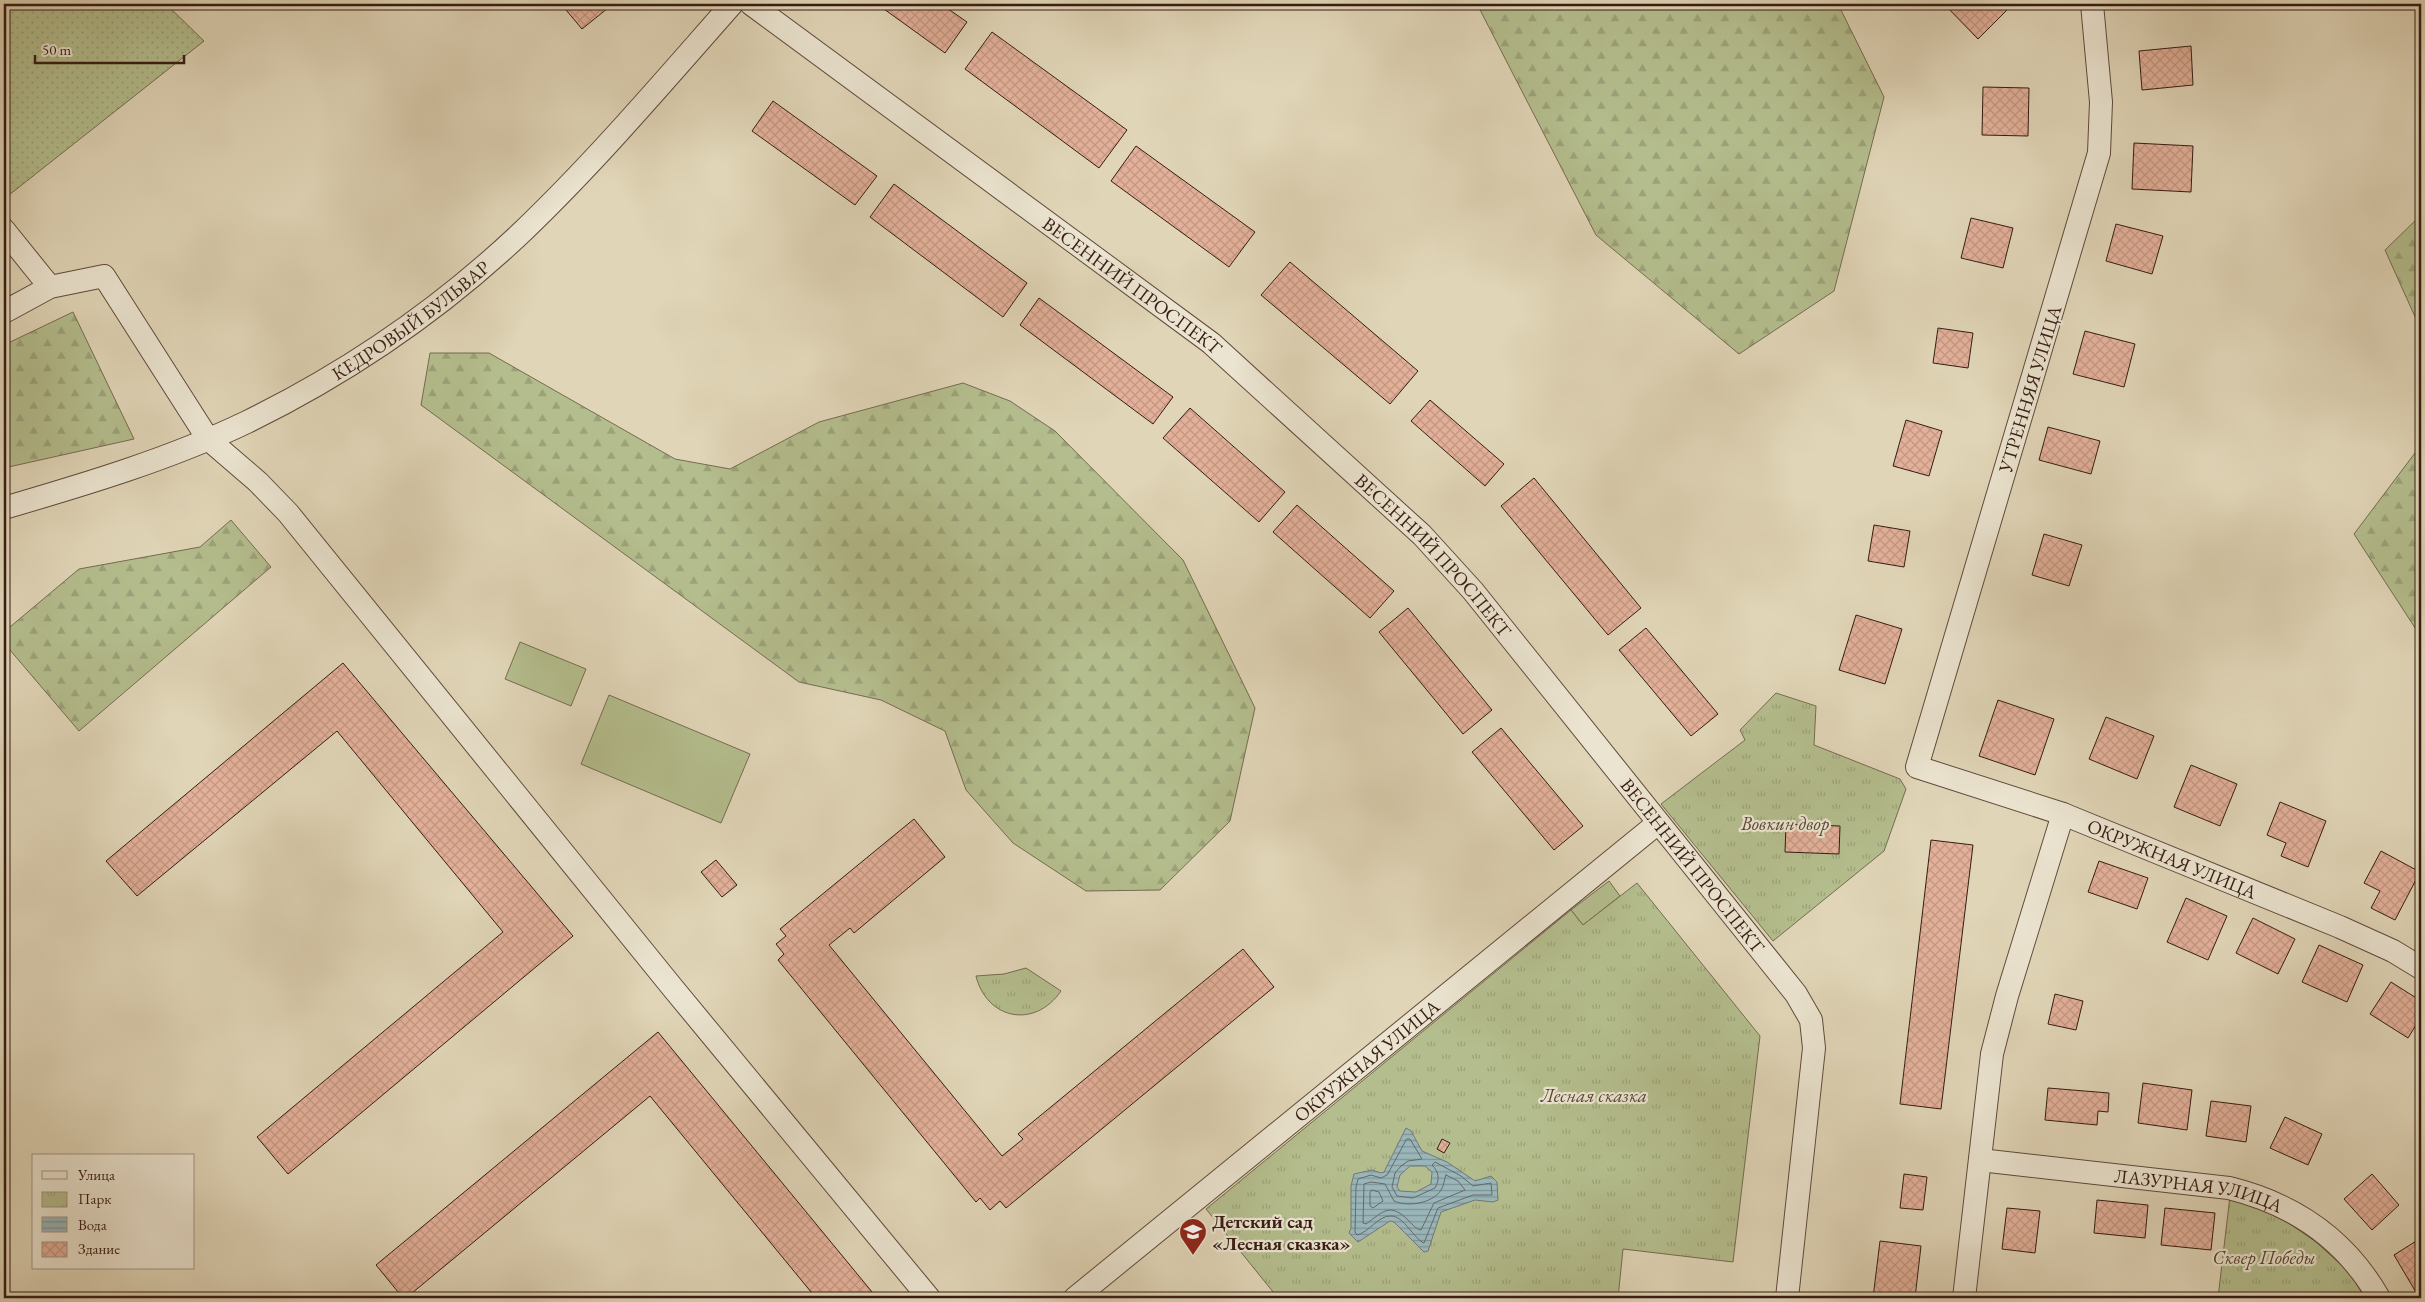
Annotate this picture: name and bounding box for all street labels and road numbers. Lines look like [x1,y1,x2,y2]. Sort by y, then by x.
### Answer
street label: ВЕСЕННИЙ ПРОСПЕКТ [1038,211,1228,360]
street label: КЕДРОВЫЙ БУЛЬВАР [327,254,495,386]
street label: УТРЕННЯЯ УЛИЦА [1992,302,2068,477]
street label: ВЕСЕННИЙ ПРОСПЕКТ [1350,468,1517,642]
street label: ВЕСЕННИЙ ПРОСПЕКТ [1615,773,1771,958]
street label: ОКРУЖНАЯ УЛИЦА [2084,813,2261,905]
street label: ОКРУЖНАЯ УЛИЦА [1288,993,1445,1127]
street label: ЛАЗУРНАЯ УЛИЦА [2113,1163,2288,1218]

